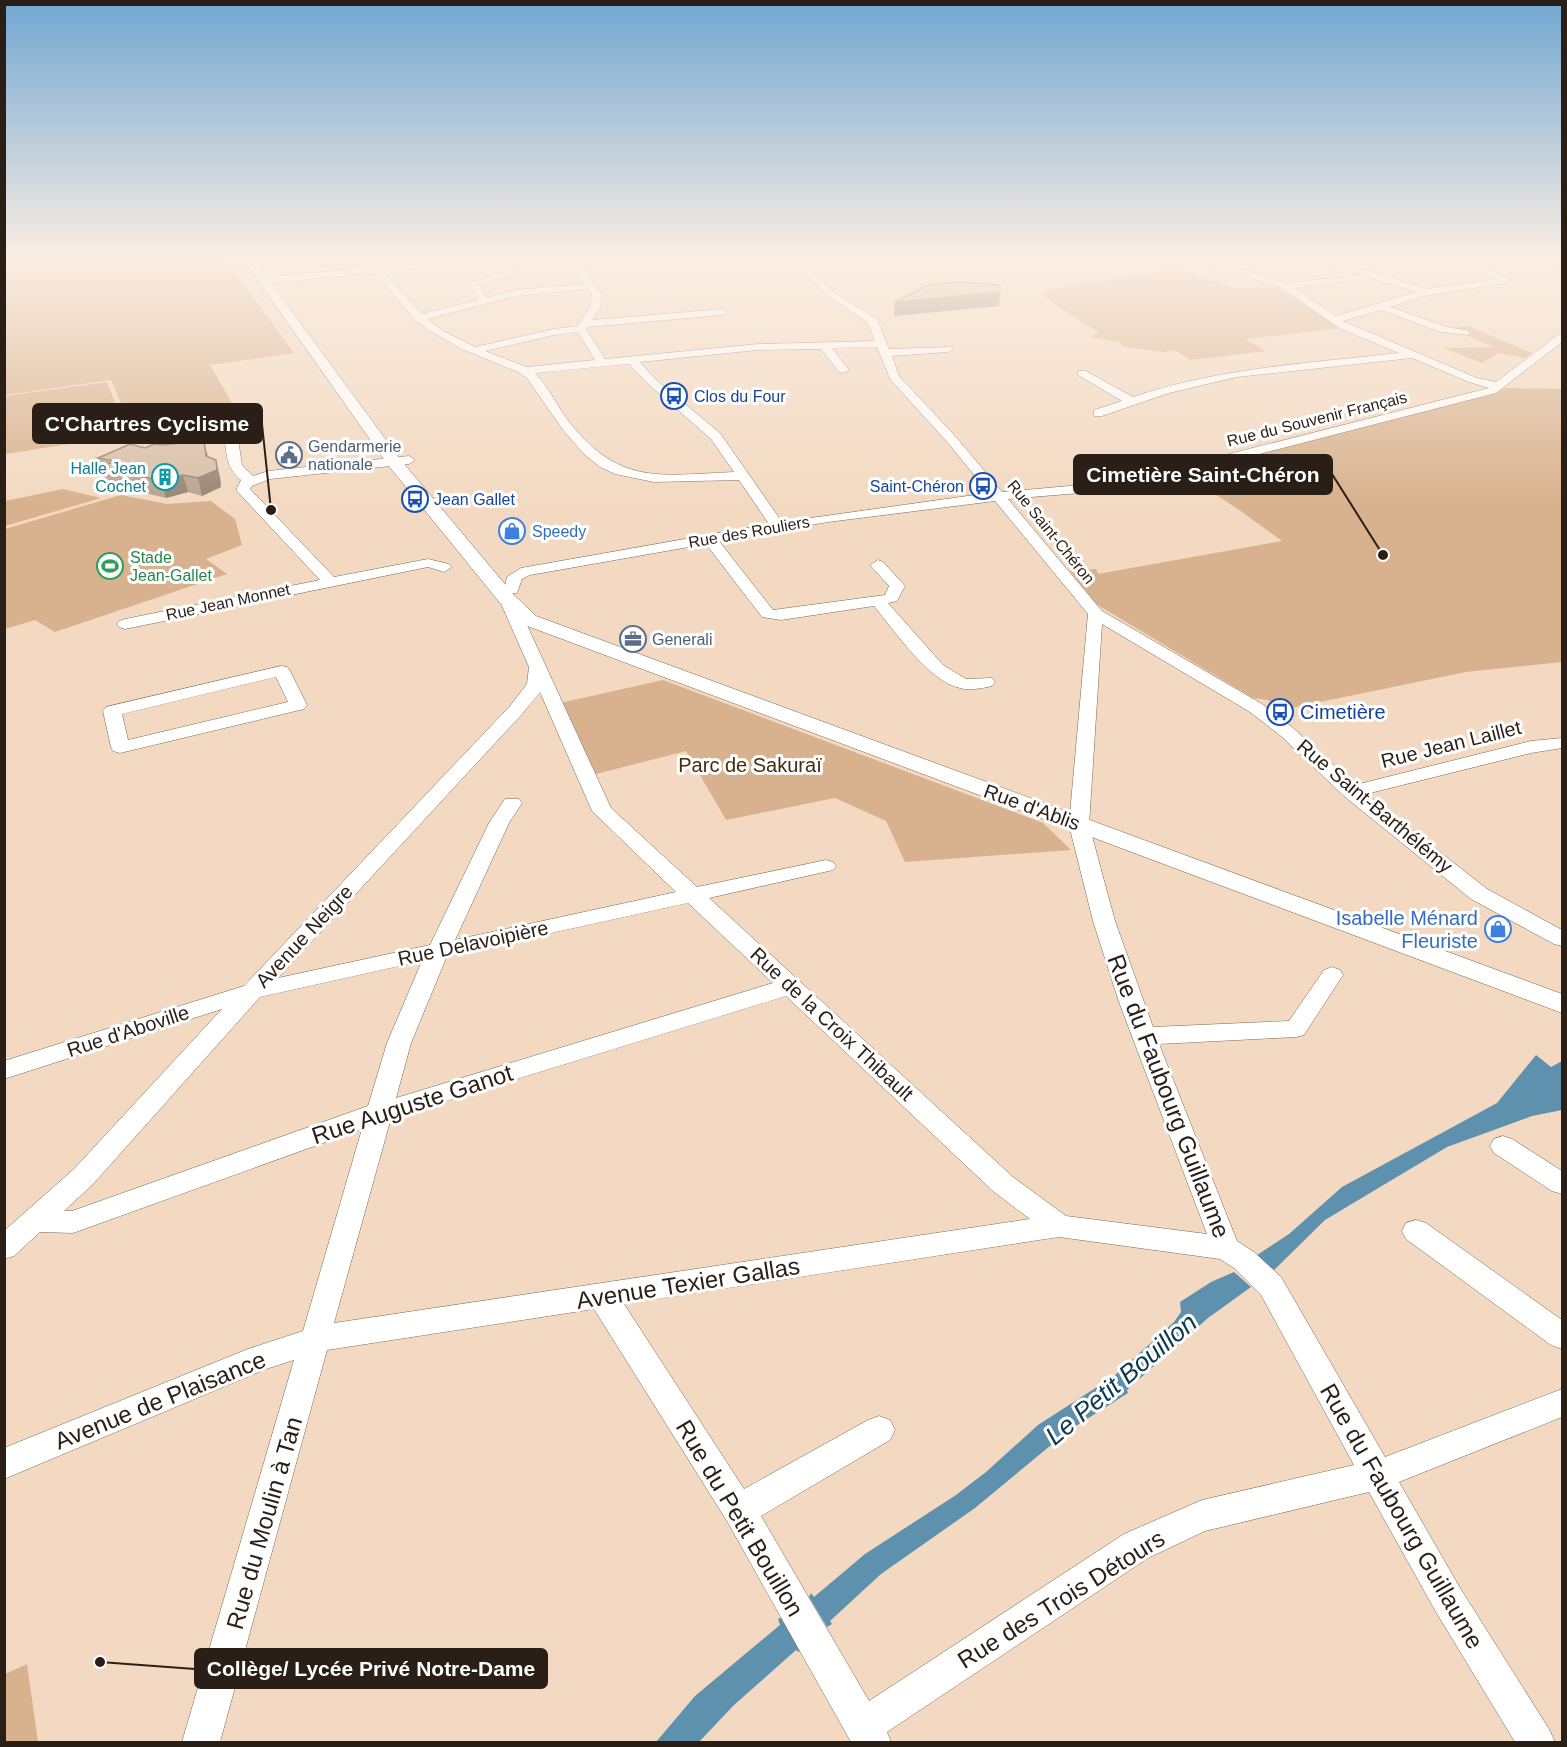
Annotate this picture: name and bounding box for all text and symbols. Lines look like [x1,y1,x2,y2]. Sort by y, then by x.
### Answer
bus stop icon: Clos du Four [659,381,689,411]
place label: Clos du Four [694,388,786,405]
street label: Rue du Souvenir Français [1225,388,1409,450]
callout: C'Chartres Cyclisme [33,404,262,443]
text: C'Chartres Cyclisme [45,412,249,435]
place label: Gendarmerie nationale [308,438,401,473]
public building icon: Gendarmerie nationale [274,440,304,470]
callout: Cimetière Saint-Chéron [1074,455,1332,494]
place label: Halle Jean Cochet [70,460,147,495]
building icon: Halle Jean Cochet [150,462,180,492]
text: Cimetière Saint-Chéron [1086,463,1320,486]
bus stop icon: Saint-Chéron [968,471,998,501]
street label: Rue Saint-Chéron [1004,477,1098,587]
place label: Saint-Chéron [870,478,964,495]
bus stop icon: Jean Gallet [400,484,430,514]
place label: Jean Gallet [434,491,515,508]
street label: Rue des Rouliers [687,513,811,551]
shop icon: Speedy [497,516,527,546]
place label: Speedy [532,523,586,540]
place label: Stade Jean-Gallet [130,549,212,584]
sports icon: Stade Jean-Gallet [95,551,125,581]
street label: Rue Jean Monnet [164,580,292,623]
office icon: Generali [618,624,648,654]
place label: Generali [652,631,712,648]
bus stop icon: Cimetière [1265,697,1295,727]
place label: Cimetière [1300,701,1386,723]
street label: Rue Jean Laillet [1379,716,1524,772]
street label: Rue Saint-Barthélémy [1293,735,1457,877]
park label: Parc de Sakuraï [678,754,822,776]
street label: Rue d'Ablis [981,779,1083,835]
street label: Avenue Neigre [251,880,357,992]
place label: Isabelle Ménard Fleuriste [1336,907,1478,952]
shop icon: Isabelle Ménard Fleuriste [1483,914,1513,944]
street label: Rue Delavoipière [396,916,550,970]
street label: Rue de la Croix Thibault [746,943,918,1105]
street label: Rue du Faubourg Guillaume [1102,950,1236,1242]
street label: Rue d'Aboville [64,1001,192,1061]
street label: Rue Auguste Ganot [308,1059,516,1149]
street label: Avenue Texier Gallas [574,1252,802,1314]
water label: Le Petit Bouillon [1039,1307,1203,1451]
street label: Avenue de Plaisance [51,1345,269,1455]
street label: Rue du Faubourg Guillaume [1315,1379,1489,1653]
street label: Rue du Moulin à Tan [221,1414,307,1632]
street label: Rue du Petit Bouillon [671,1415,809,1621]
street label: Rue des Trois Détours [953,1524,1169,1674]
callout: Collège/ Lycée Privé Notre-Dame [195,1649,547,1688]
text: Collège/ Lycée Privé Notre-Dame [207,1657,535,1680]

